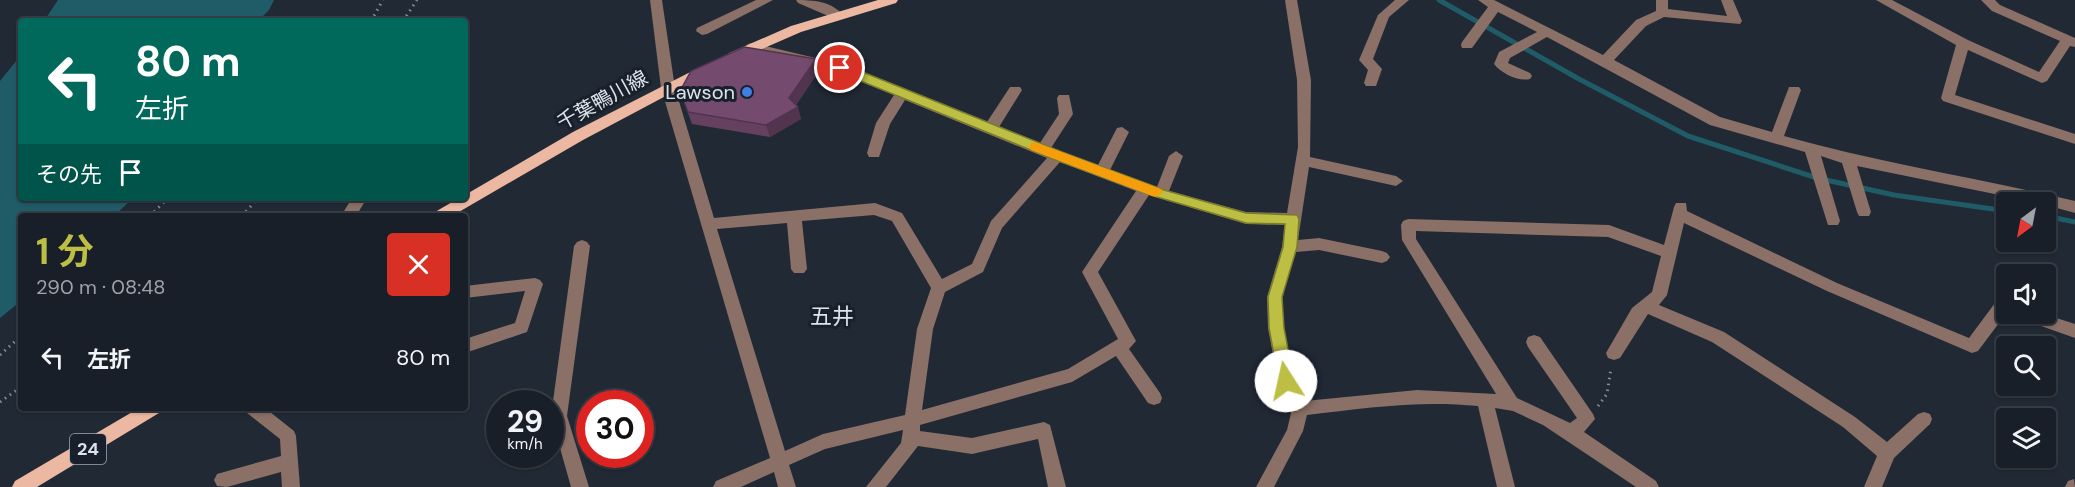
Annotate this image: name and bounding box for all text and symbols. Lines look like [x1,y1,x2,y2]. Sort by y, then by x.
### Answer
text: 80 m [135,34,241,89]
icon: left [36,42,114,120]
pin [814,42,865,93]
icon: arrive [823,51,856,84]
street label: 千葉鴨川線 [552,64,652,136]
place label: Lawson [665,79,735,105]
marker: Lawson [740,85,754,99]
text: 左折 [135,91,189,126]
icon: arrive [114,156,147,189]
text: その先 [36,160,102,189]
north arrow [1996,192,2056,252]
map controls [1996,192,2056,468]
text: 1 分 [36,228,94,275]
button: close [387,233,450,296]
button: sound [1996,264,2056,324]
text: 290 m · 08:48 [36,274,165,300]
district label: 五井 [810,302,854,331]
button: search [1996,336,2056,396]
icon: left [36,341,69,374]
text: 80 m [396,343,450,372]
text: 左折 [87,345,131,374]
position arrow [1254,349,1318,413]
speed limit sign: 30 [576,390,654,468]
text: 29 [507,402,543,441]
button: layers [1996,408,2056,468]
road number: 24 [70,434,106,464]
text: km/h [507,434,543,454]

